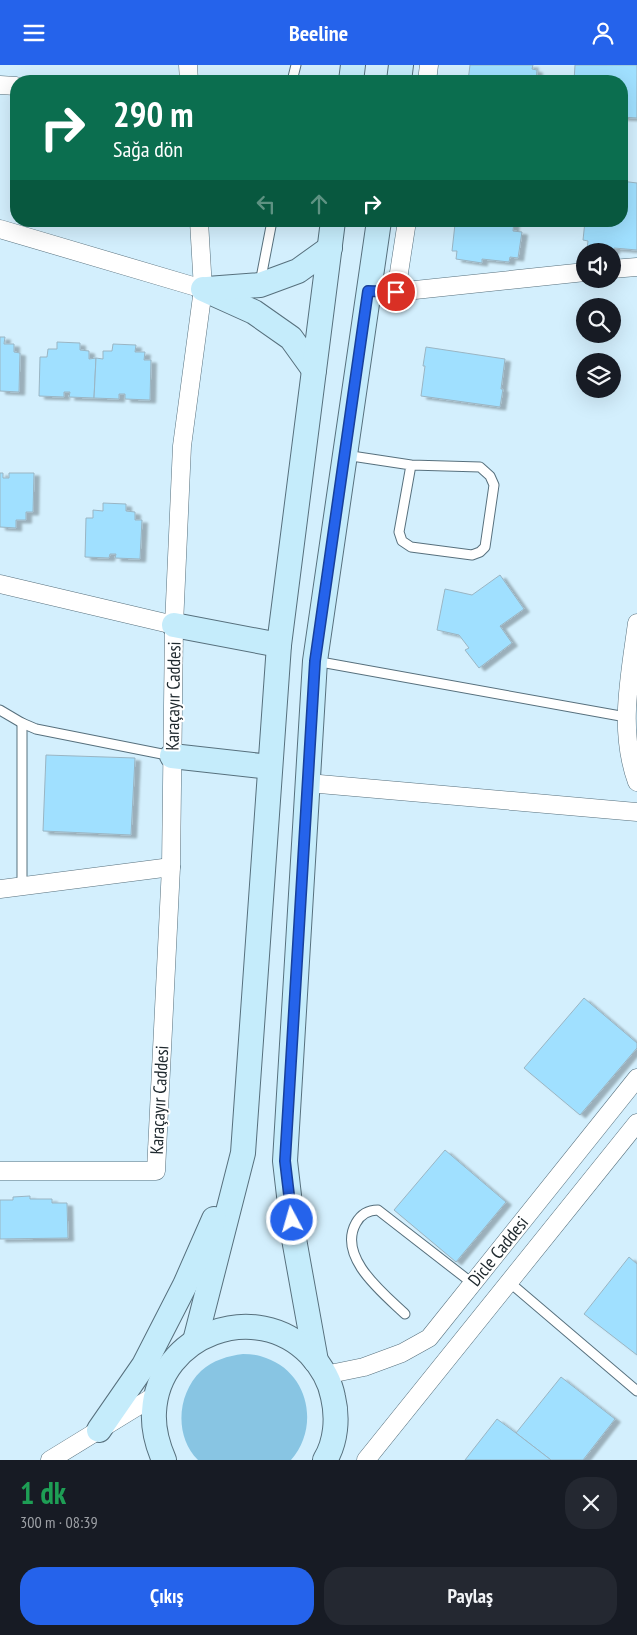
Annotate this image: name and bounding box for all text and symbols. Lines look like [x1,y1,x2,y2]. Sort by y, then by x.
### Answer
icon: menu [20,19,48,47]
text: Beeline [289,19,348,47]
icon: person [589,19,617,47]
text: 290 m [113,91,194,137]
icon: right [30,95,95,160]
text: Sağa dön [113,135,183,163]
icon: left [252,190,280,218]
icon: ahead [305,190,333,218]
icon: right [358,190,386,218]
map controls [576,243,621,398]
button: sound [576,243,621,288]
pin [375,271,417,313]
icon: arrive [382,278,410,306]
button: search [576,298,621,343]
button: layers [576,353,621,398]
street label: Karaçayır Caddesi [161,641,185,751]
street label: Karaçayır Caddesi [145,1045,173,1155]
position arrow [265,1193,317,1245]
street label: Dicle Caddesi [463,1211,533,1291]
text: 1 dk [20,1473,66,1512]
button: close [565,1477,617,1529]
text: 300 m · 08:39 [20,1512,98,1532]
button: Çıkış [20,1567,314,1625]
button: Paylaş [324,1567,617,1625]

